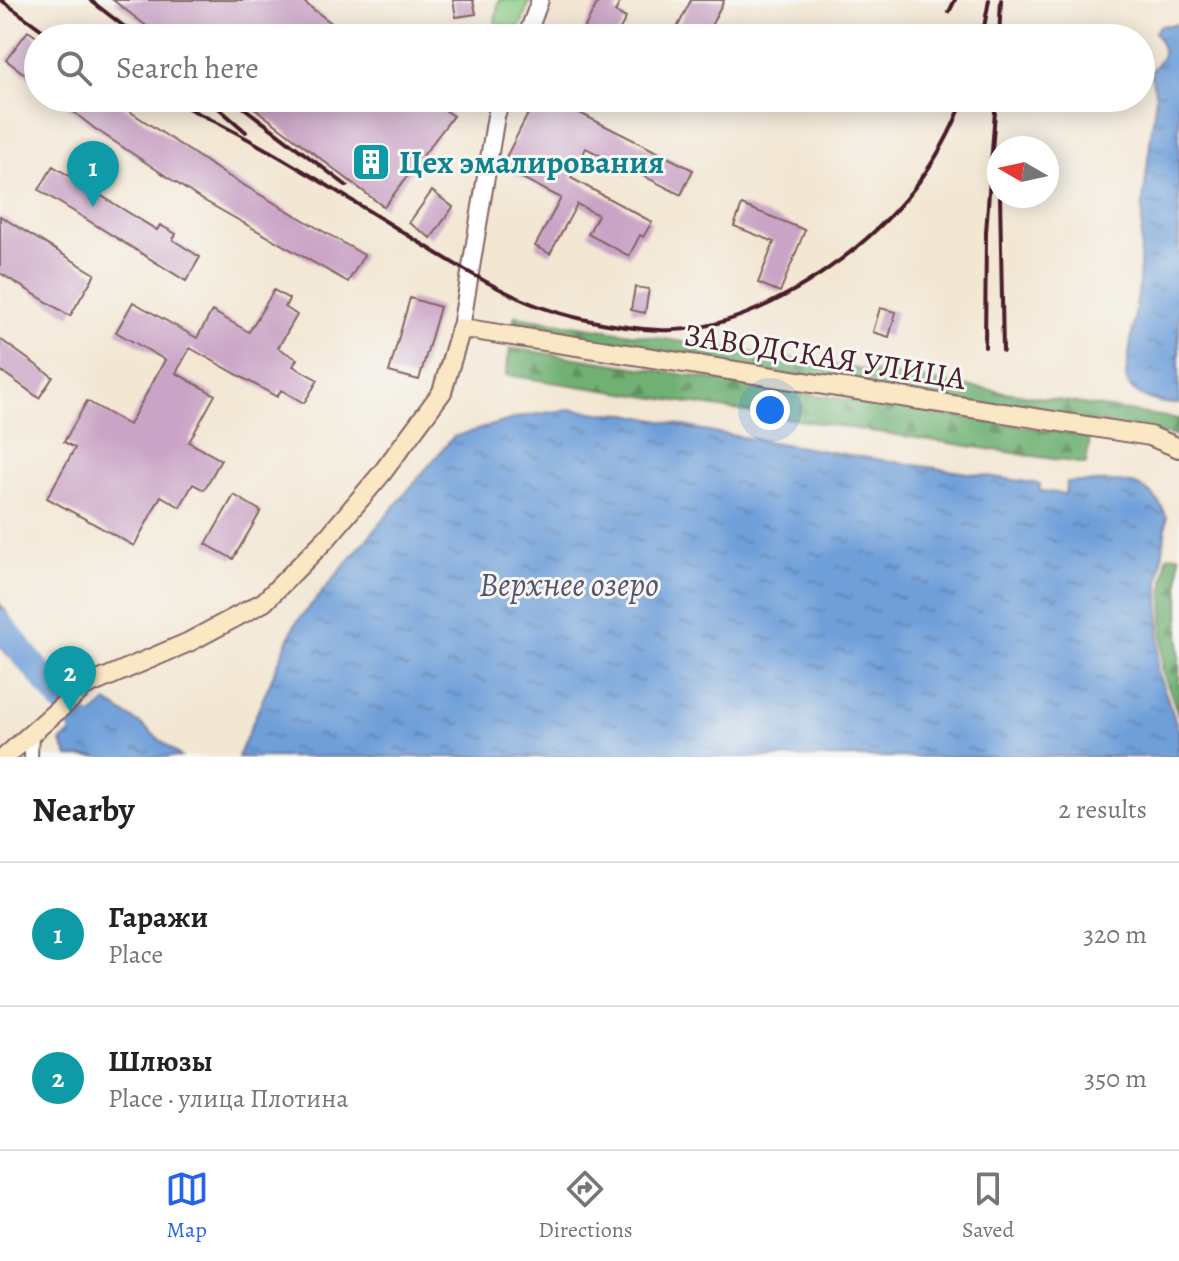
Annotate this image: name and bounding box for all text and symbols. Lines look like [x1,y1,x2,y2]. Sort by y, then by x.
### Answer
search box [24,24,1155,112]
icon: search [52,46,96,90]
text: Search here [116,48,259,88]
north arrow [987,136,1059,208]
place label: Цех эмалирования [399,140,664,184]
pin: 1 [67,141,119,207]
building icon: Цех эмалирования [350,141,392,183]
street label: ЗАВОДСКАЯ УЛИЦА [681,312,970,400]
your location [750,390,790,430]
water label: Верхнее озеро [479,561,659,608]
pin: 2 [44,646,96,712]
text: Nearby [32,786,135,833]
text: 2 results [1058,792,1147,827]
text: Гаражи [108,897,208,937]
text: 1 [53,917,63,952]
text: 320 m [1083,917,1147,952]
text: Place [108,937,163,972]
text: Шлюзы [108,1041,213,1081]
text: 2 [52,1061,64,1096]
text: 350 m [1084,1061,1147,1096]
text: Place · улица Плотина [108,1081,348,1116]
tab: Map [165,1167,209,1245]
tab: Directions [538,1167,633,1245]
tab: Saved [962,1167,1014,1245]

